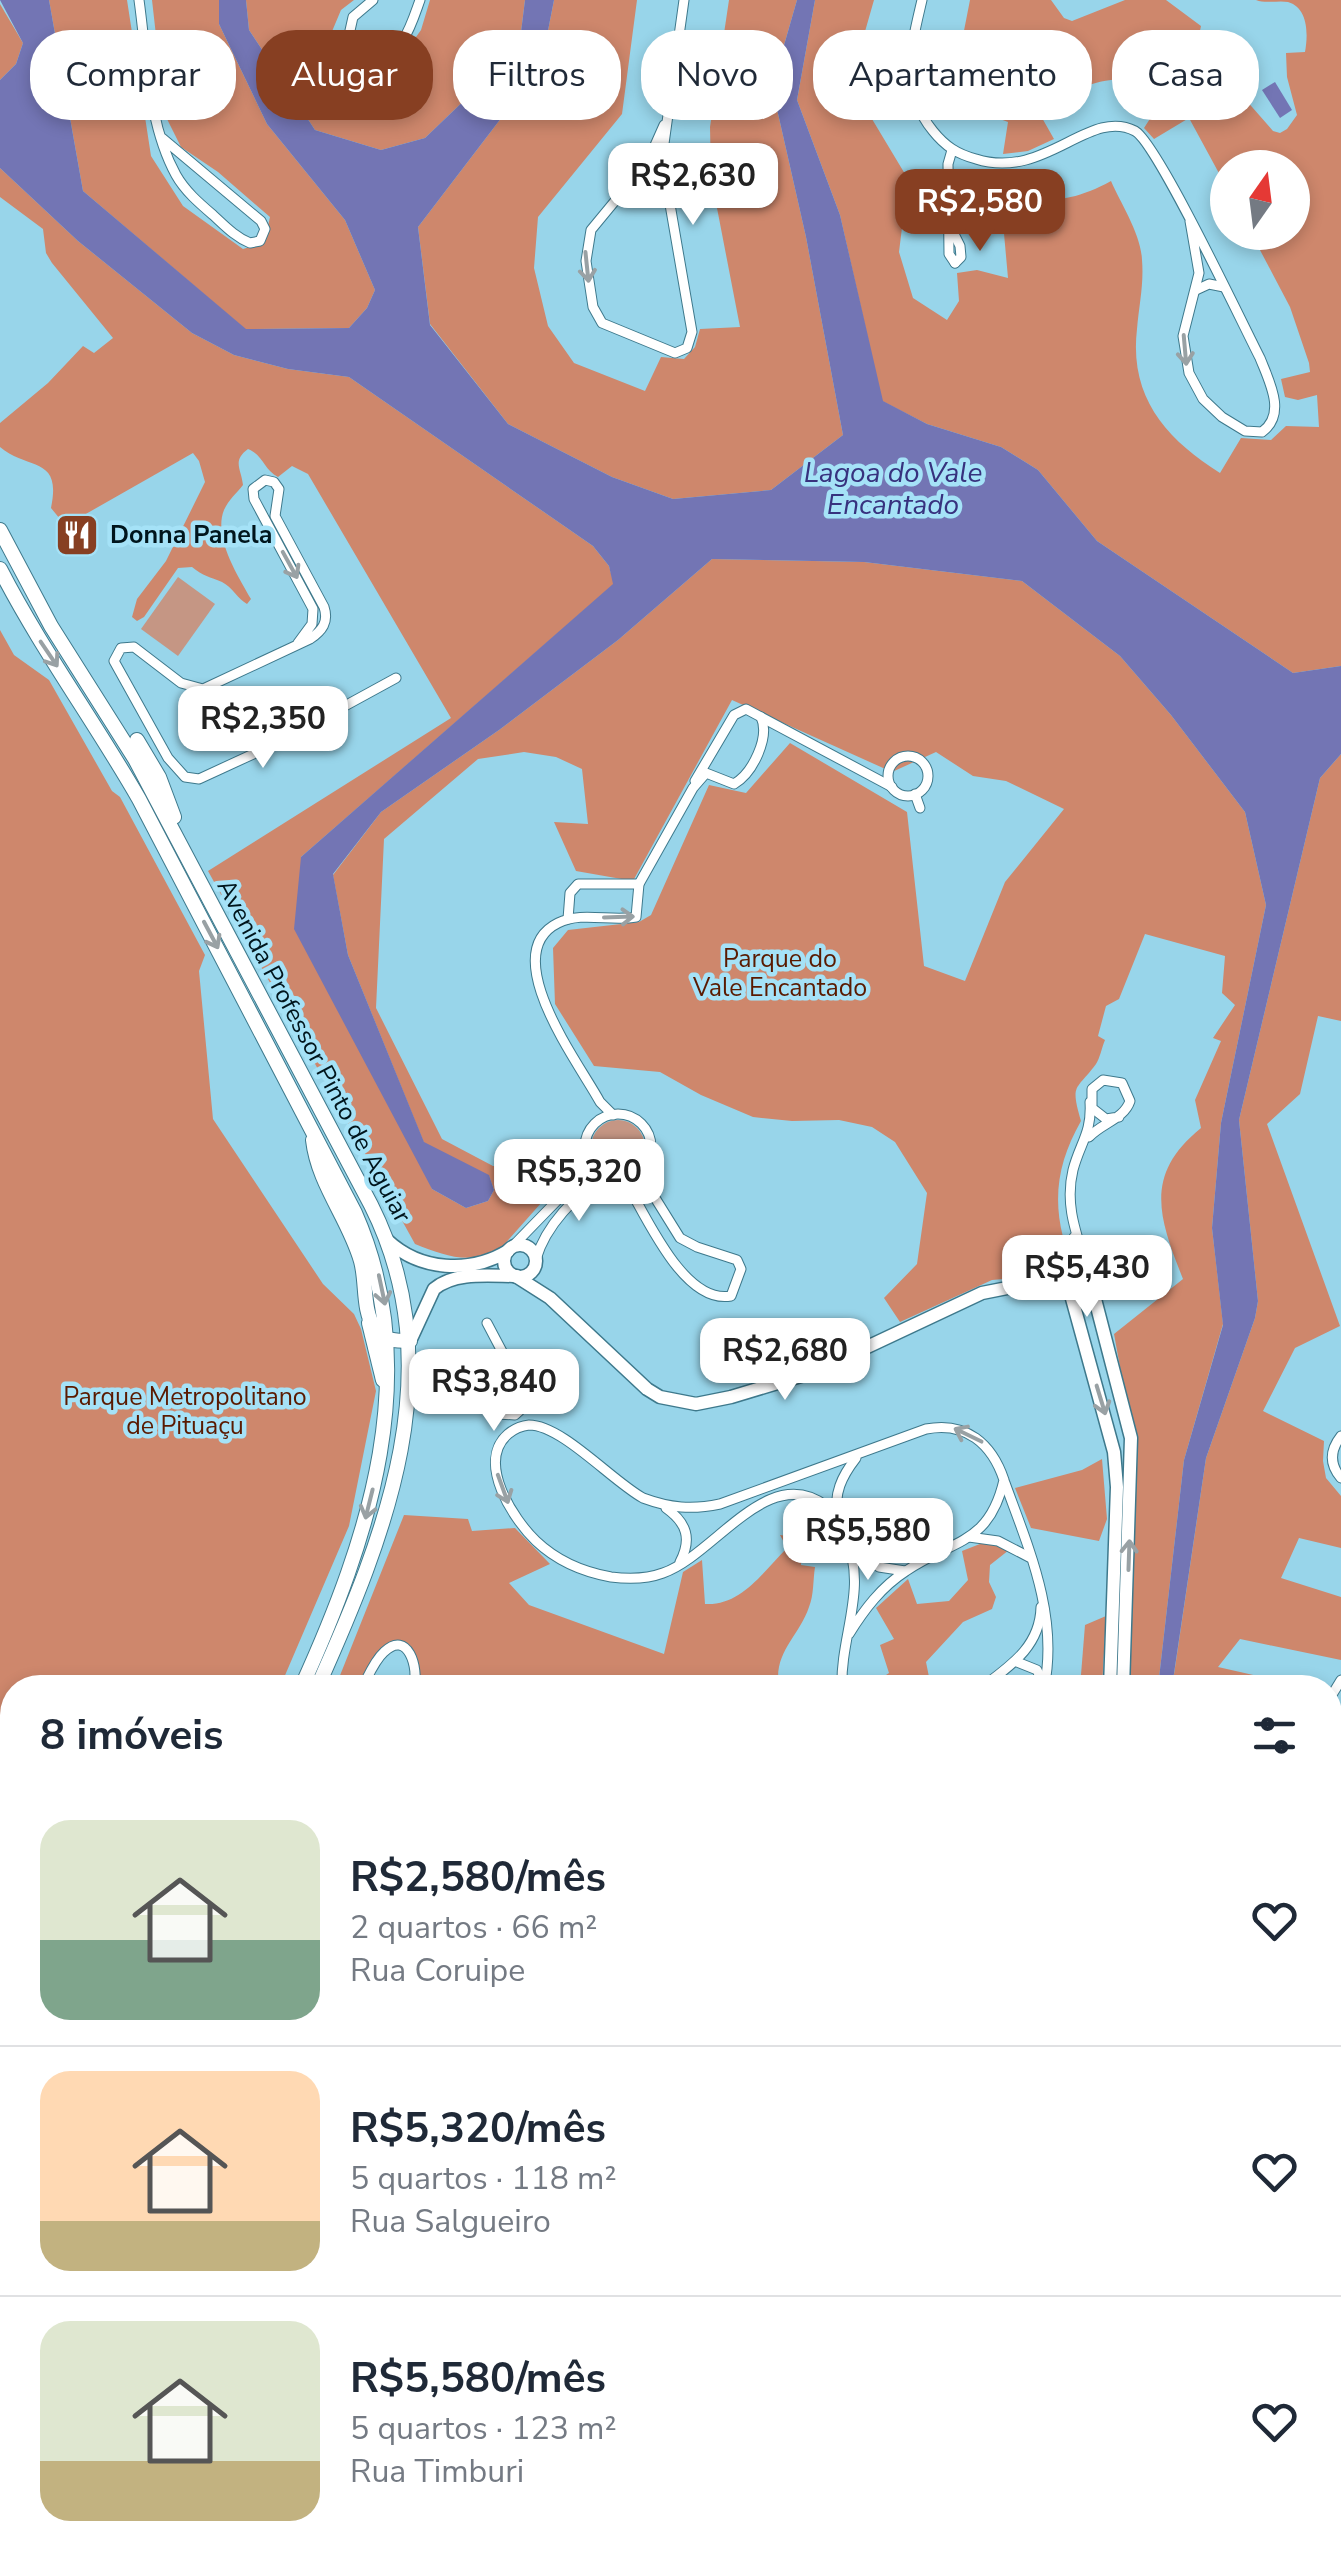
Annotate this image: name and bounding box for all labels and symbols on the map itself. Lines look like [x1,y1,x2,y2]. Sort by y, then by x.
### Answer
pin: R$2,630 [601,143,785,228]
north arrow [1210,150,1310,250]
pin: R$2,580 [888,169,1072,254]
one-way arrow [578,251,597,283]
one-way arrow [1176,333,1195,366]
water label: Lagoa do Vale Encantado [804,454,982,524]
restaurant icon: Donna Panela [54,512,100,558]
place label: Donna Panela [110,518,272,552]
one-way arrow [281,550,301,580]
one-way arrow [38,639,59,667]
pin: R$2,350 [171,686,355,771]
street label: Avenida Professor Pinto de Aguiar [209,873,419,1229]
one-way arrow [602,908,635,927]
one-way arrow [201,920,221,950]
park label: Parque do Vale Encantado [692,942,867,1005]
pin: R$5,320 [487,1139,671,1224]
pin: R$5,430 [995,1235,1179,1320]
one-way arrow [373,1273,392,1305]
pin: R$2,680 [693,1318,877,1403]
pin: R$3,840 [402,1349,586,1434]
park label: Parque Metropolitano de Pituaçu [63,1380,307,1443]
one-way arrow [1093,1383,1111,1415]
one-way arrow [954,1425,984,1444]
one-way arrow [496,1473,514,1505]
one-way arrow [359,1487,377,1519]
pin: R$5,580 [776,1498,960,1583]
one-way arrow [1119,1540,1138,1572]

